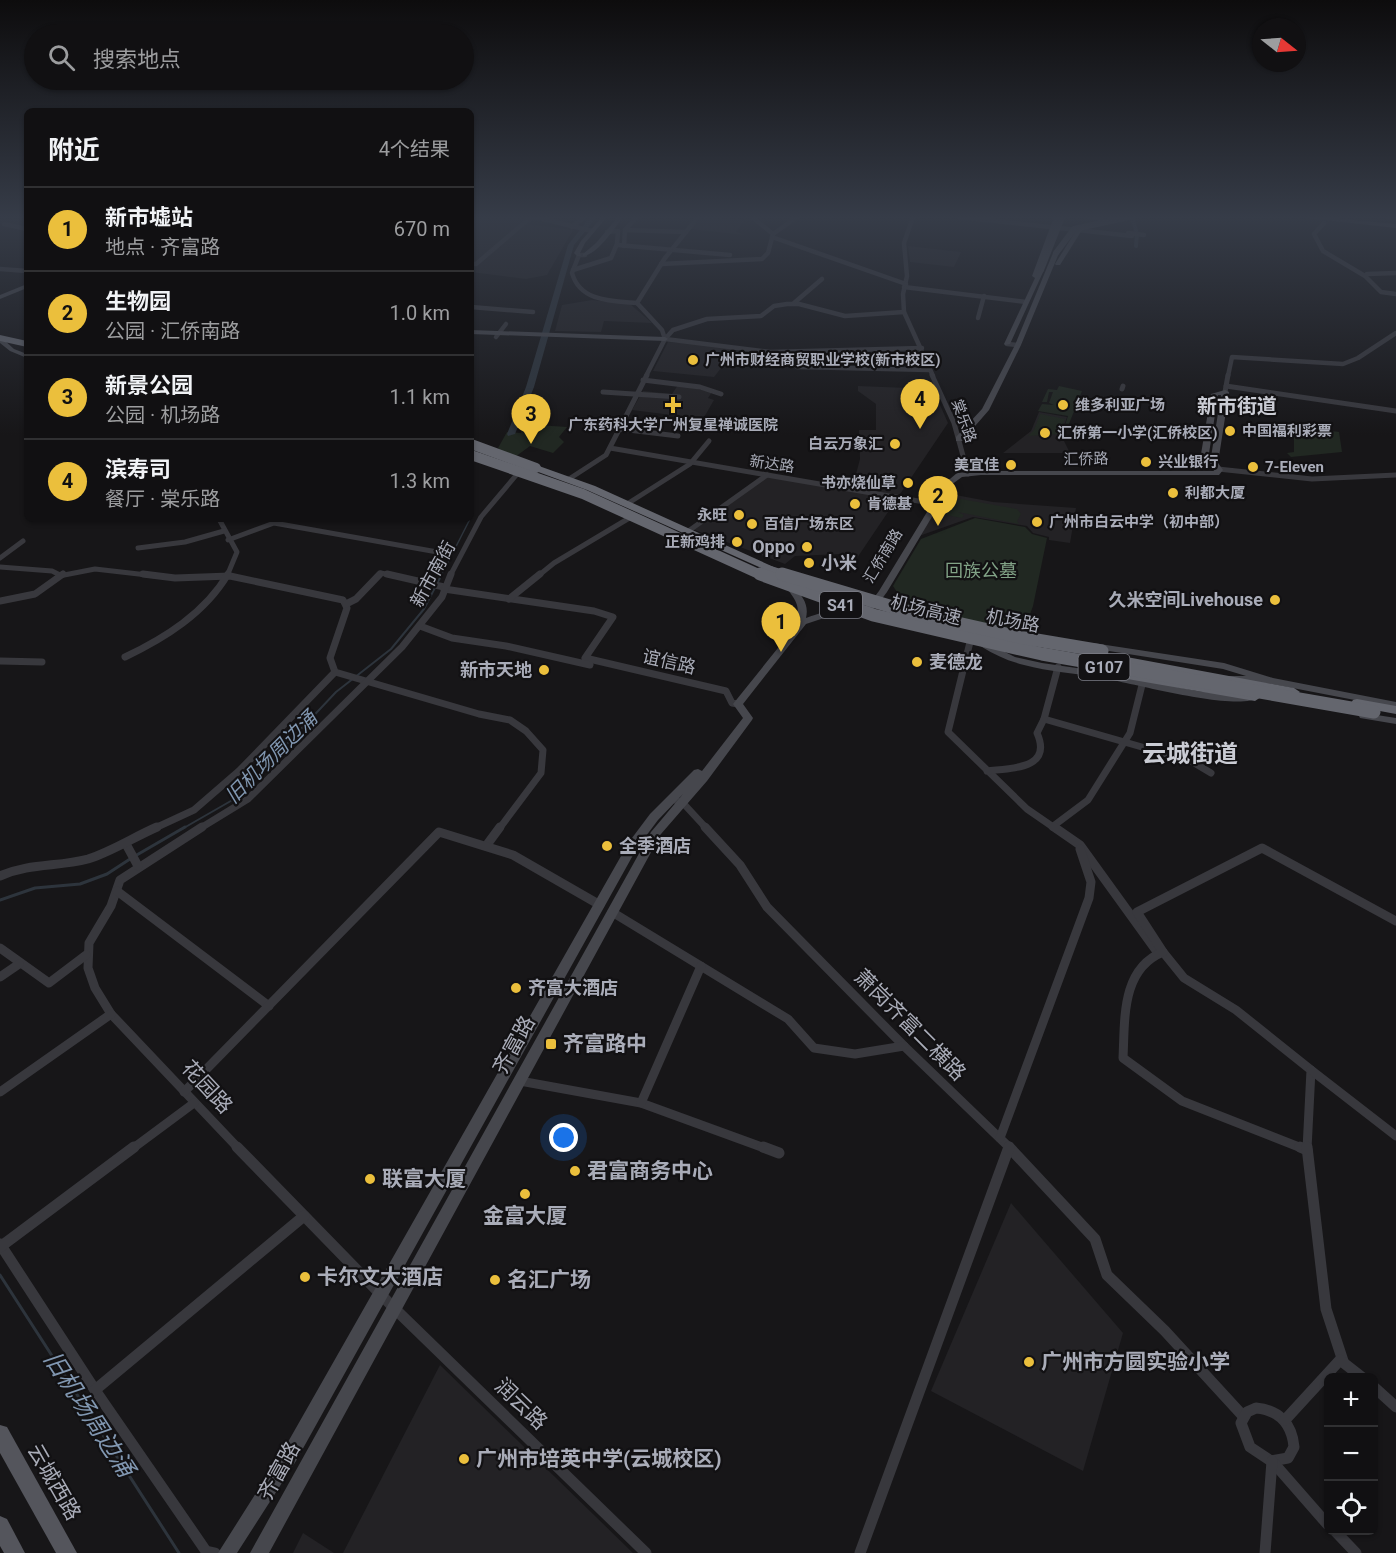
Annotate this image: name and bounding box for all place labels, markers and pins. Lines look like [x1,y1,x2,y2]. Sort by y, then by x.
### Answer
place label: 广州市财经商贸职业学校(新市校区) [705,351,941,369]
marker: 广州市财经商贸职业学校(新市校区) [686,353,700,367]
pin: 4 [900,380,940,429]
pin: 3 [512,394,550,444]
marker: 广东药科大学广州复星禅诚医院 [664,396,682,414]
place label: 维多利亚广场 [1075,396,1165,414]
marker: 维多利亚广场 [1056,398,1070,412]
place label: 广东药科大学广州复星禅诚医院 [568,416,778,434]
place label: 中国福利彩票 [1242,422,1332,440]
place label: 汇侨第一小学(汇侨校区) [1057,424,1218,442]
marker: 中国福利彩票 [1223,424,1237,438]
marker: 汇侨第一小学(汇侨校区) [1038,426,1052,440]
place label: 白云万象汇 [808,435,883,453]
marker: 白云万象汇 [888,437,902,451]
place label: 兴业银行 [1158,453,1218,471]
marker: 兴业银行 [1139,455,1153,469]
place label: 美宜佳 [954,456,999,474]
marker: 美宜佳 [1004,458,1018,472]
place label: 7-Eleven [1265,458,1324,476]
marker: 7-Eleven [1246,460,1260,474]
place label: 书亦烧仙草 [821,474,896,492]
marker: 书亦烧仙草 [901,476,915,490]
pin: 2 [918,476,958,526]
place label: 利都大厦 [1185,484,1245,502]
marker: 利都大厦 [1166,486,1180,500]
place label: 肯德基 [867,495,912,513]
marker: 肯德基 [848,497,862,511]
place label: 永旺 [697,506,727,524]
marker: 永旺 [732,508,746,522]
place label: 广州市白云中学（初中部） [1049,513,1229,531]
place label: 百信广场东区 [764,515,854,533]
marker: 广州市白云中学（初中部） [1030,515,1044,529]
marker: 百信广场东区 [745,517,759,531]
place label: 正新鸡排 [665,533,725,551]
marker: 正新鸡排 [730,535,744,549]
place label: Oppo [752,536,795,557]
marker: Oppo [800,540,814,554]
place label: 小米 [821,552,857,573]
marker: 小米 [802,556,816,570]
place label: 久米空间Livehouse [1108,589,1263,610]
marker: 久米空间Livehouse [1268,593,1282,607]
pin: 1 [762,602,800,652]
place label: 麦德龙 [929,651,983,672]
marker: 麦德龙 [910,655,924,669]
place label: 新市天地 [460,659,532,680]
marker: 新市天地 [537,663,551,677]
place label: 全季酒店 [619,835,691,856]
marker: 全季酒店 [600,839,614,853]
place label: 齐富大酒店 [528,977,618,998]
marker: 齐富大酒店 [509,981,523,995]
place label: 齐富路中 [563,1032,647,1056]
marker: 齐富路中 [544,1037,558,1051]
place label: 君富商务中心 [587,1159,713,1183]
marker: 君富商务中心 [568,1164,582,1178]
place label: 联富大厦 [382,1167,466,1191]
marker: 联富大厦 [363,1172,377,1186]
marker: 金富大厦 [518,1187,532,1201]
place label: 金富大厦 [483,1204,567,1228]
place label: 卡尔文大酒店 [317,1265,443,1289]
place label: 名汇广场 [507,1268,591,1292]
marker: 卡尔文大酒店 [298,1270,312,1284]
marker: 名汇广场 [488,1273,502,1287]
place label: 广州市方圆实验小学 [1041,1350,1230,1374]
marker: 广州市方圆实验小学 [1022,1355,1036,1369]
place label: 广州市培英中学(云城校区) [476,1447,722,1471]
marker: 广州市培英中学(云城校区) [457,1452,471,1466]

